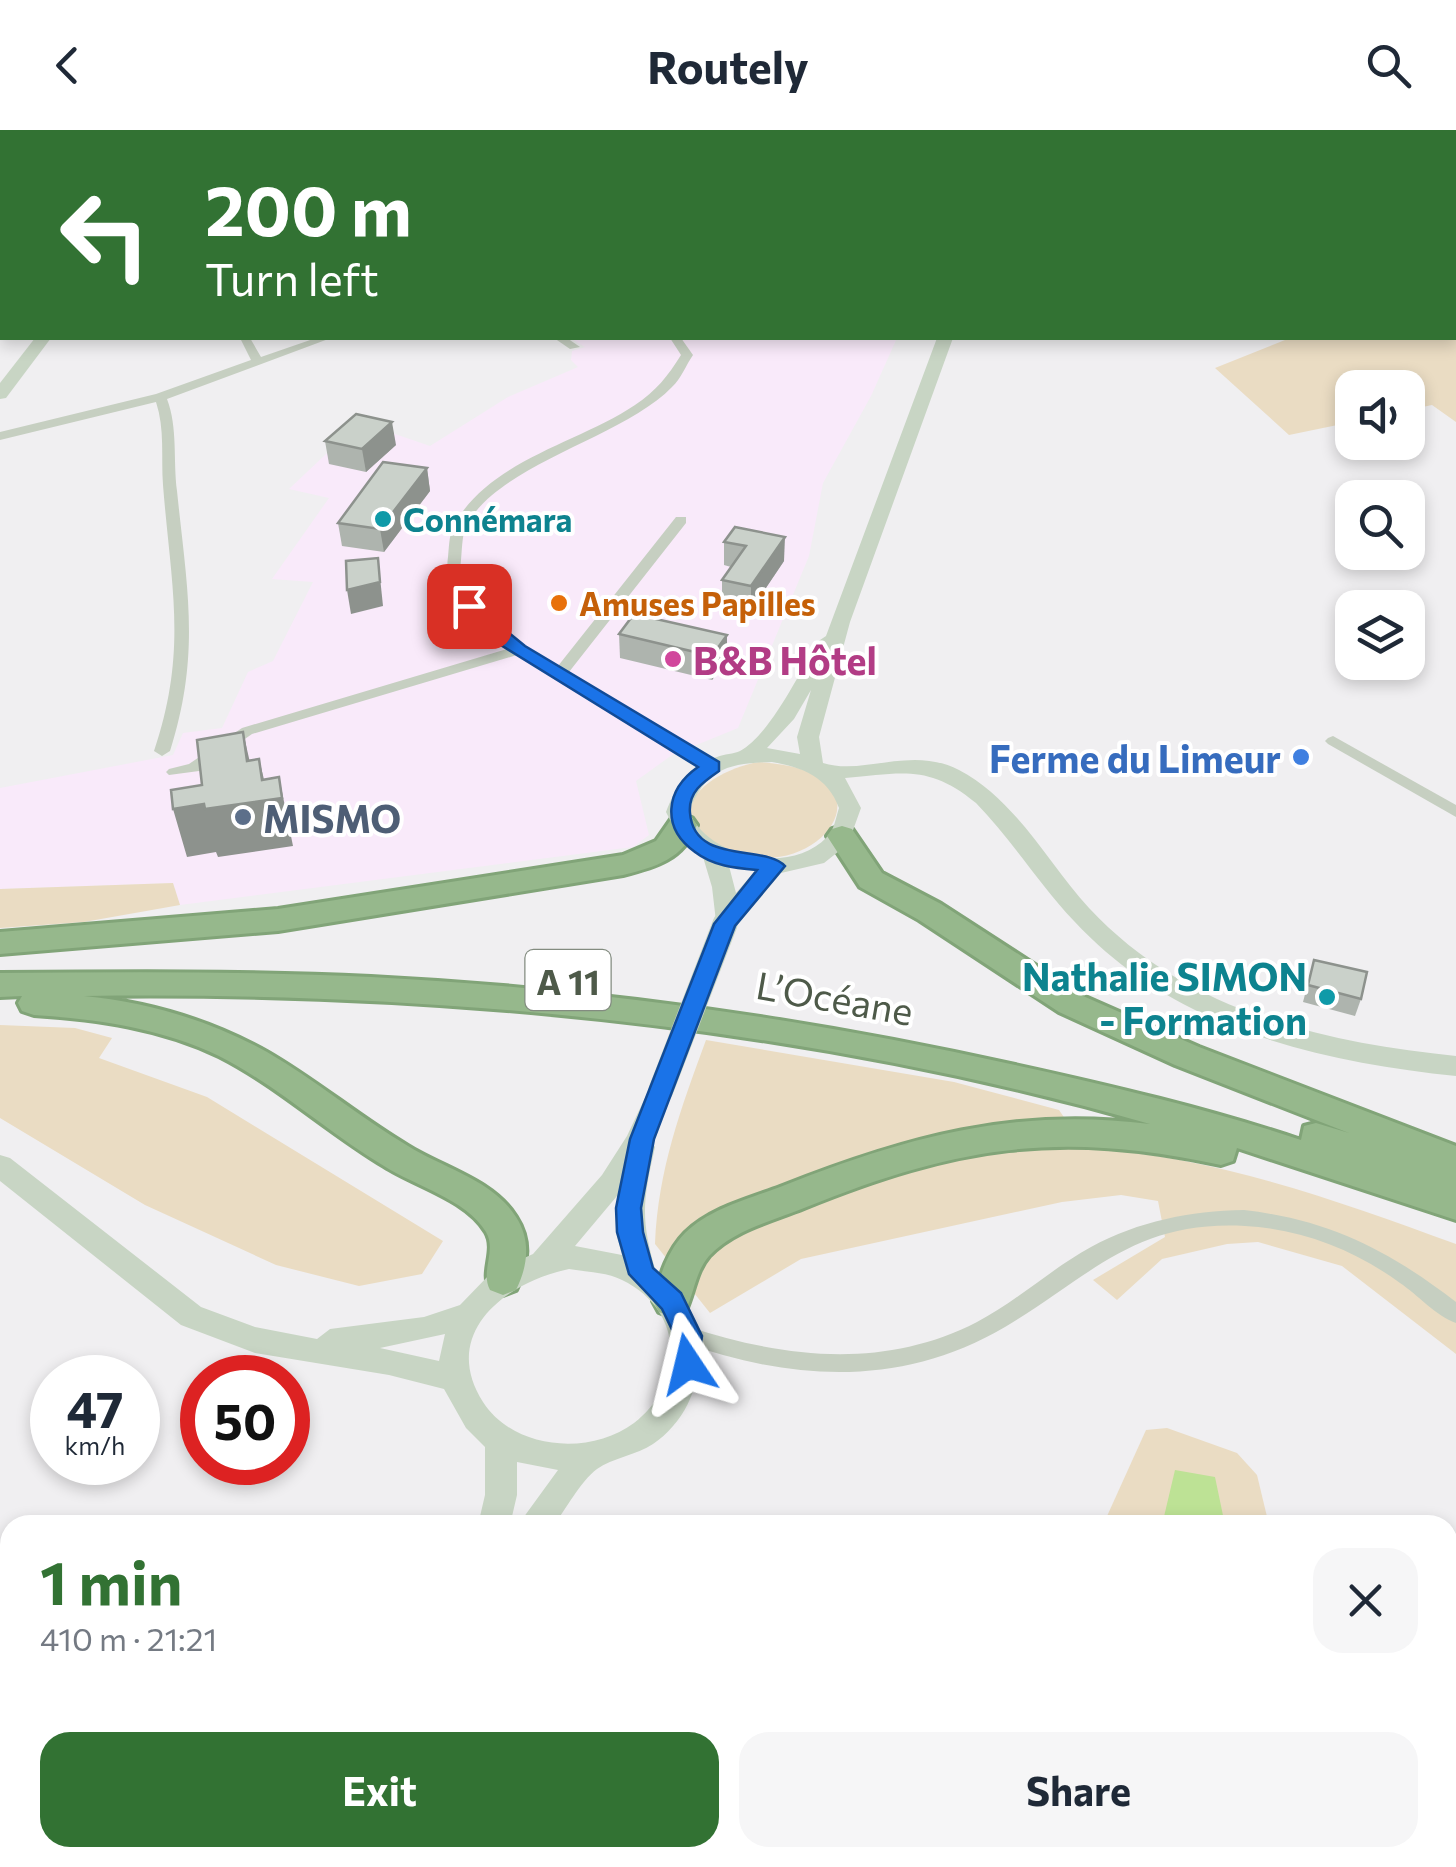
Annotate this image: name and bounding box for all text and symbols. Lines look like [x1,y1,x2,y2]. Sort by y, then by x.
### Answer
icon: back [40,38,95,93]
text: Routely [647,38,809,93]
icon: search [1361,38,1416,93]
text: 200 m [205,165,412,250]
icon: left [40,170,170,300]
text: Turn left [205,250,379,305]
map controls [1335,370,1425,680]
button: sound [1335,370,1425,460]
button: search [1335,480,1425,570]
place label: Connémara [403,499,572,539]
marker: Connémara [372,508,394,530]
pin [427,564,512,649]
icon: arrive [442,579,497,634]
place label: Amuses Papilles [579,583,816,623]
button: layers [1335,590,1425,680]
marker: Amuses Papilles [548,592,570,614]
place label: B&B Hôtel [693,636,877,683]
marker: B&B Hôtel [662,648,684,670]
place label: Ferme du Limeur [989,734,1281,781]
marker: Ferme du Limeur [1290,746,1312,768]
place label: MISMO [263,794,401,841]
marker: MISMO [232,806,254,828]
road number: A 11 [526,950,610,1010]
place label: Nathalie SIMON - Formation [1022,952,1307,1043]
street label: L’Océane [753,960,917,1034]
marker: Nathalie SIMON - Formation [1316,986,1338,1008]
position arrow [636,1312,740,1416]
speed limit sign: 50 [180,1355,310,1485]
text: 47 [66,1377,124,1438]
text: km/h [65,1430,125,1460]
text: 1 min [40,1544,182,1617]
button: close [1313,1548,1418,1653]
text: 410 m · 21:21 [40,1618,217,1658]
button: Exit [40,1732,719,1847]
button: Share [739,1732,1418,1847]

